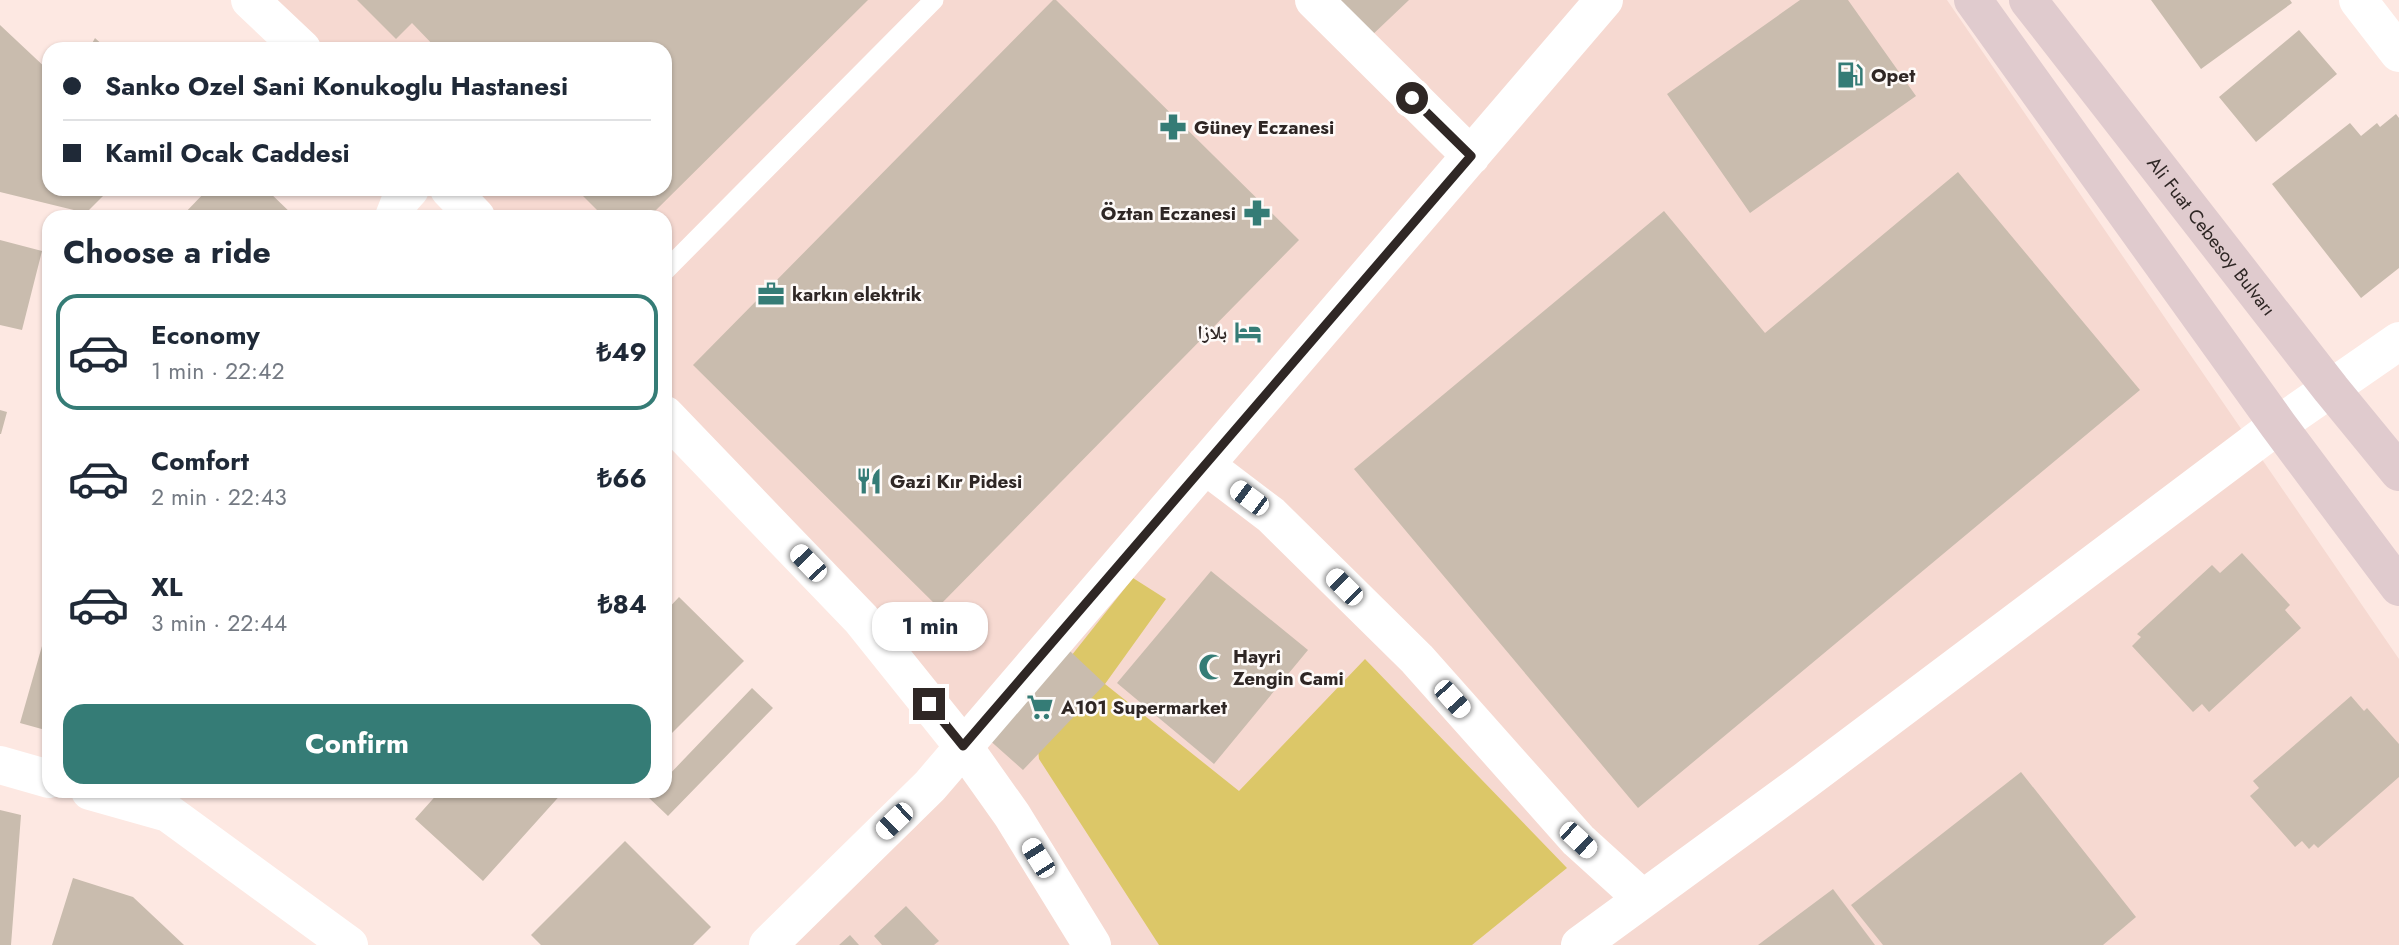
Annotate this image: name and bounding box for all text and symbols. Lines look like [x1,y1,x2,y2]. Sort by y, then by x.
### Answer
fuel station icon: Opet [1835,60,1865,90]
place label: Opet [1871,62,1915,89]
text: Sanko Ozel Sani Konukoglu Hastanesi [105,67,568,105]
route start [1396,82,1428,114]
pharmacy icon: Güney Eczanesi [1158,112,1188,142]
place label: Güney Eczanesi [1194,114,1334,141]
text: Kamil Ocak Caddesi [105,134,350,172]
street label: Ali Fuat Cebesoy Bulvarı [2141,151,2282,321]
pharmacy icon: Öztan Eczanesi [1242,198,1272,228]
place label: Öztan Eczanesi [1101,200,1236,227]
text: Choose a ride [63,229,271,275]
office icon: karkın elektrik [756,279,786,309]
place label: karkın elektrik [792,281,922,308]
text: Economy [151,316,260,354]
hotel icon: بلازا [1233,317,1263,347]
place label: بلازا [1197,319,1227,346]
icon: car [67,321,130,384]
text: ₺49 [597,333,647,371]
text: 1 min · 22:42 [151,354,285,388]
text: Comfort [151,442,249,480]
icon: car [67,447,130,510]
text: ₺66 [597,459,647,497]
restaurant icon: Gazi Kır Pidesi [854,466,884,496]
place label: Gazi Kır Pidesi [890,468,1022,495]
car [1226,477,1273,519]
text: 2 min · 22:43 [151,480,287,514]
car [786,541,831,585]
car [1322,565,1367,609]
text: XL [151,568,183,606]
icon: car [67,573,130,636]
text: ₺84 [598,585,647,623]
callout: 1 min [871,602,987,652]
text: 3 min · 22:44 [151,606,287,640]
text: 1 min [901,609,959,643]
place label: Hayri Zengin Cami [1233,643,1344,692]
mosque icon: Hayri Zengin Cami [1197,652,1227,682]
car [1431,676,1474,722]
route end [913,688,945,720]
supermarket icon: A101 Supermarket [1025,692,1055,722]
place label: A101 Supermarket [1060,694,1227,721]
button: Confirm [63,704,651,784]
car [872,799,917,843]
car [1556,818,1601,862]
car [1018,835,1059,881]

